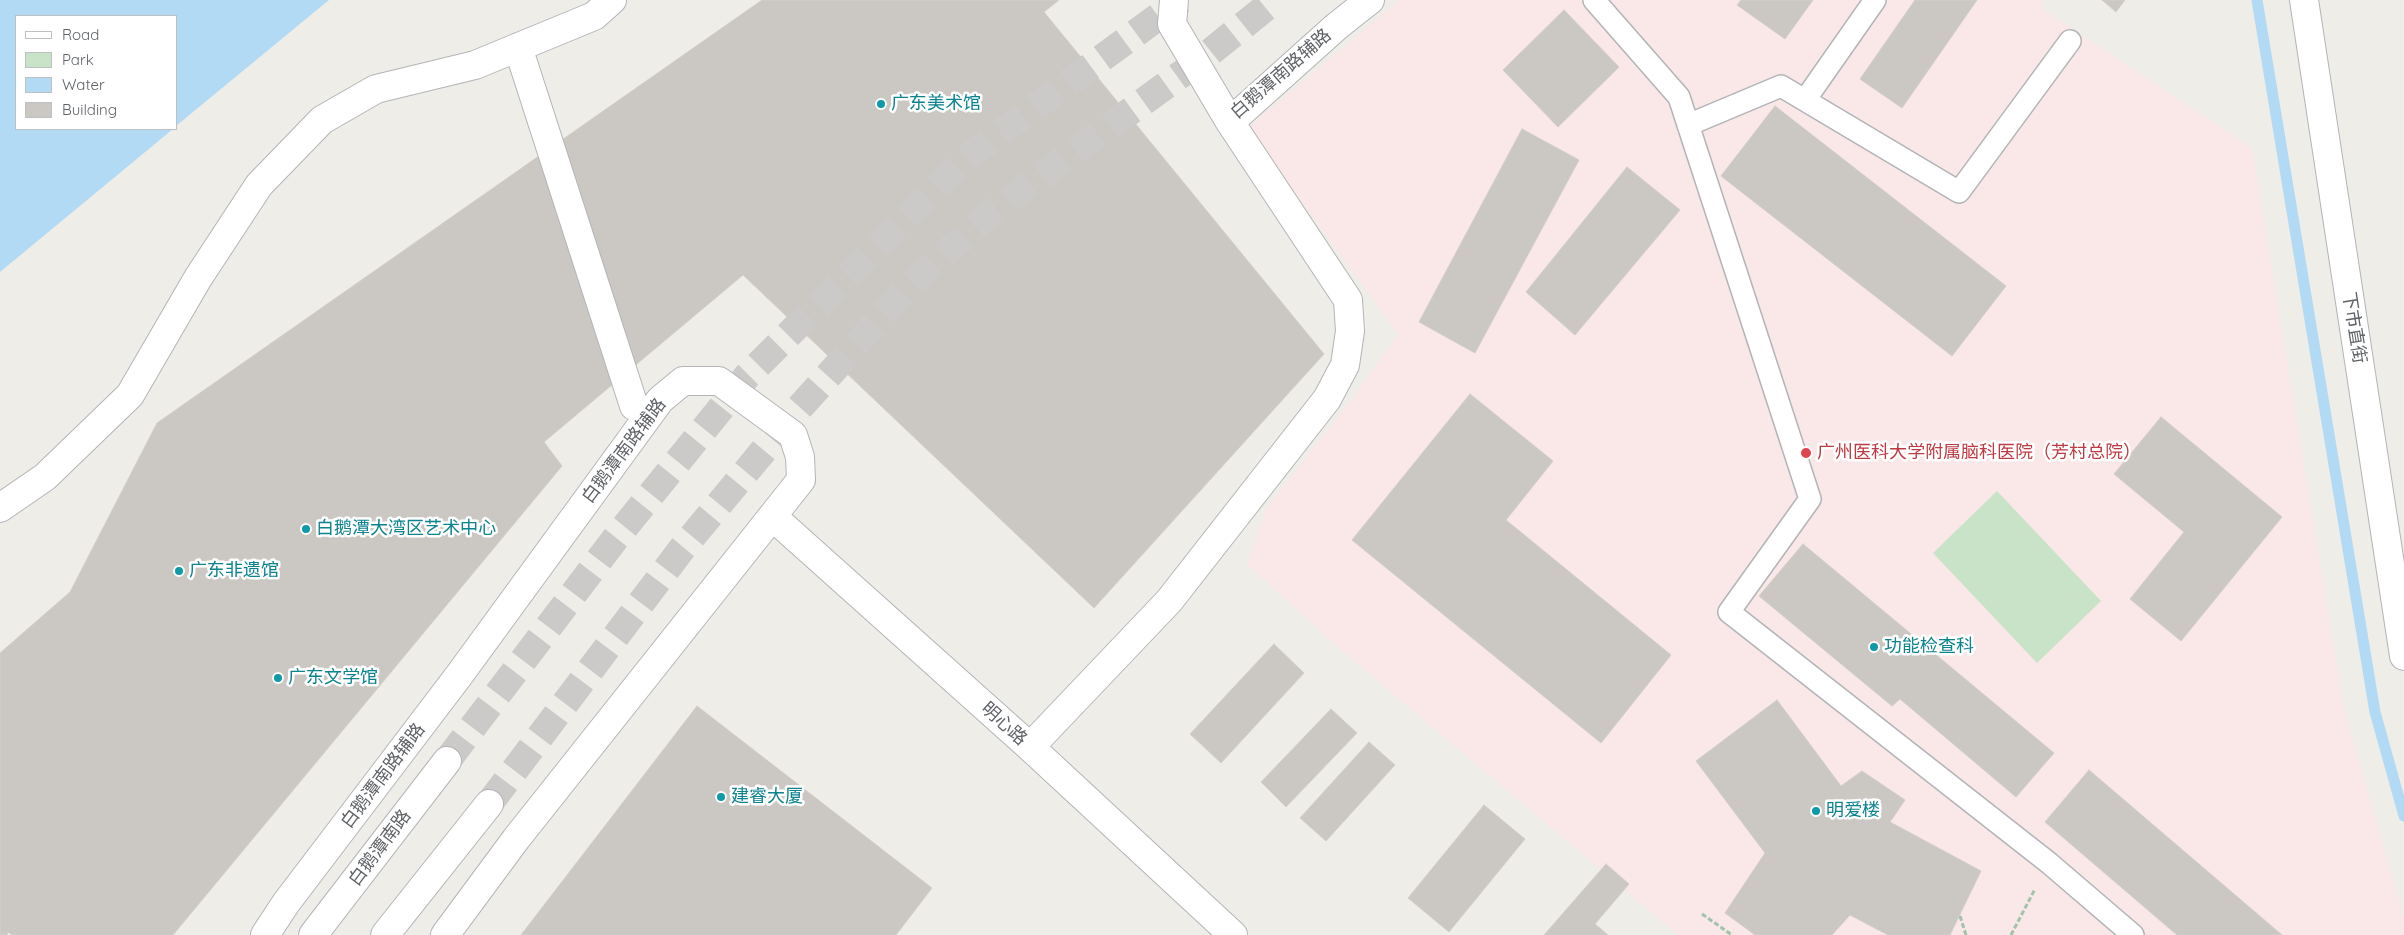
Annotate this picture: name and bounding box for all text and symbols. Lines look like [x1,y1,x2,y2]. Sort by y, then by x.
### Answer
legend [15,15,178,130]
text: Road [62,25,99,44]
street label: 白鹅潭南路辅路 [1226,25,1336,123]
text: Park [62,50,94,69]
text: Water [62,75,105,94]
place label: 广东美术馆 [891,93,981,115]
marker: 广东美术馆 [875,98,887,110]
text: Building [62,100,117,119]
street label: 下市直街 [2338,291,2370,365]
street label: 白鹅潭南路辅路 [577,394,671,508]
place label: 广州医科大学附属脑科医院（芳村总院） [1817,442,2141,464]
marker: 广州医科大学附属脑科医院（芳村总院） [1799,446,1813,460]
place label: 白鹅潭大湾区艺术中心 [316,518,496,540]
marker: 白鹅潭大湾区艺术中心 [300,523,312,535]
place label: 广东非遗馆 [189,560,279,582]
marker: 广东非遗馆 [173,565,185,577]
place label: 功能检查科 [1884,636,1974,658]
marker: 功能检查科 [1868,641,1880,653]
place label: 广东文学馆 [288,667,378,689]
marker: 广东文学馆 [272,672,284,684]
street label: 明心路 [977,698,1031,750]
street label: 白鹅潭南路辅路 [336,719,430,833]
place label: 建睿大厦 [731,786,803,808]
marker: 建睿大厦 [715,791,727,803]
place label: 明爱楼 [1826,800,1880,822]
marker: 明爱楼 [1810,805,1822,817]
street label: 白鹅潭南路 [344,806,416,890]

